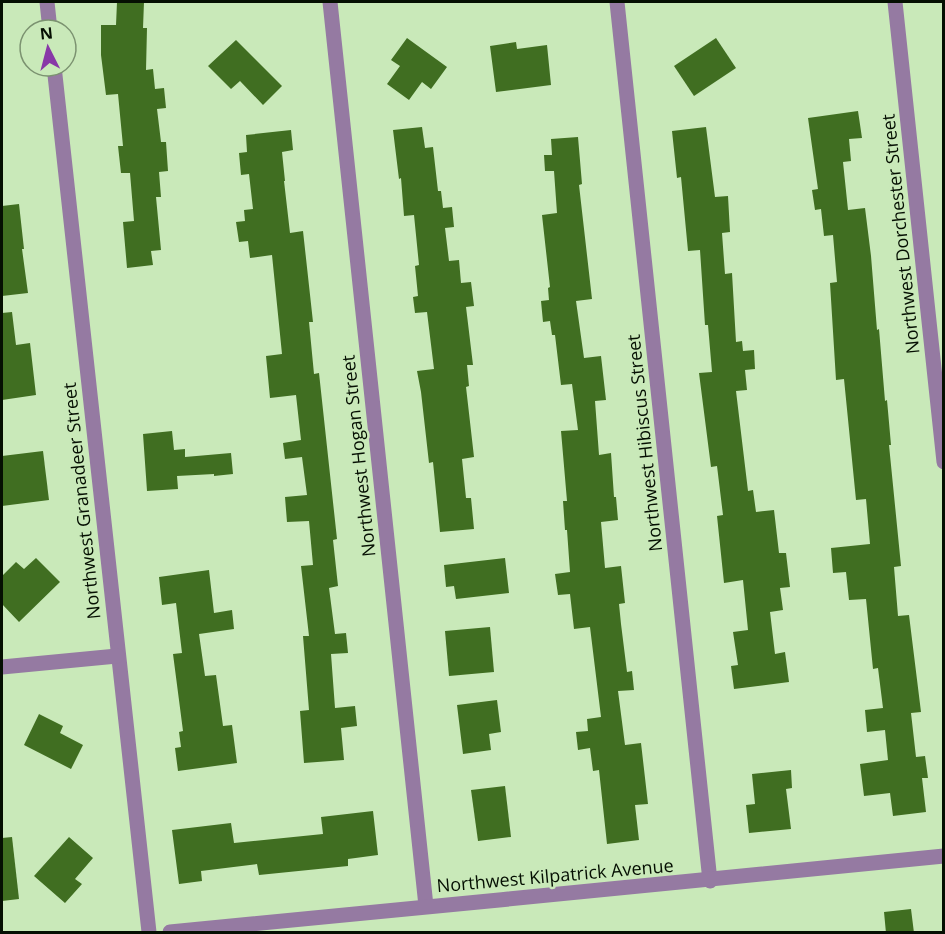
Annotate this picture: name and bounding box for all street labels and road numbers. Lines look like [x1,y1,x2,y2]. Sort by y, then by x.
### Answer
street label: Northwest Dorchester Street [875,113,925,355]
street label: Northwest Hibiscus Street [621,333,667,553]
street label: Northwest Hogan Street [335,354,381,558]
street label: Northwest Granadeer Street [57,381,105,621]
street label: Northwest Kilpatrick Avenue [436,853,674,897]

